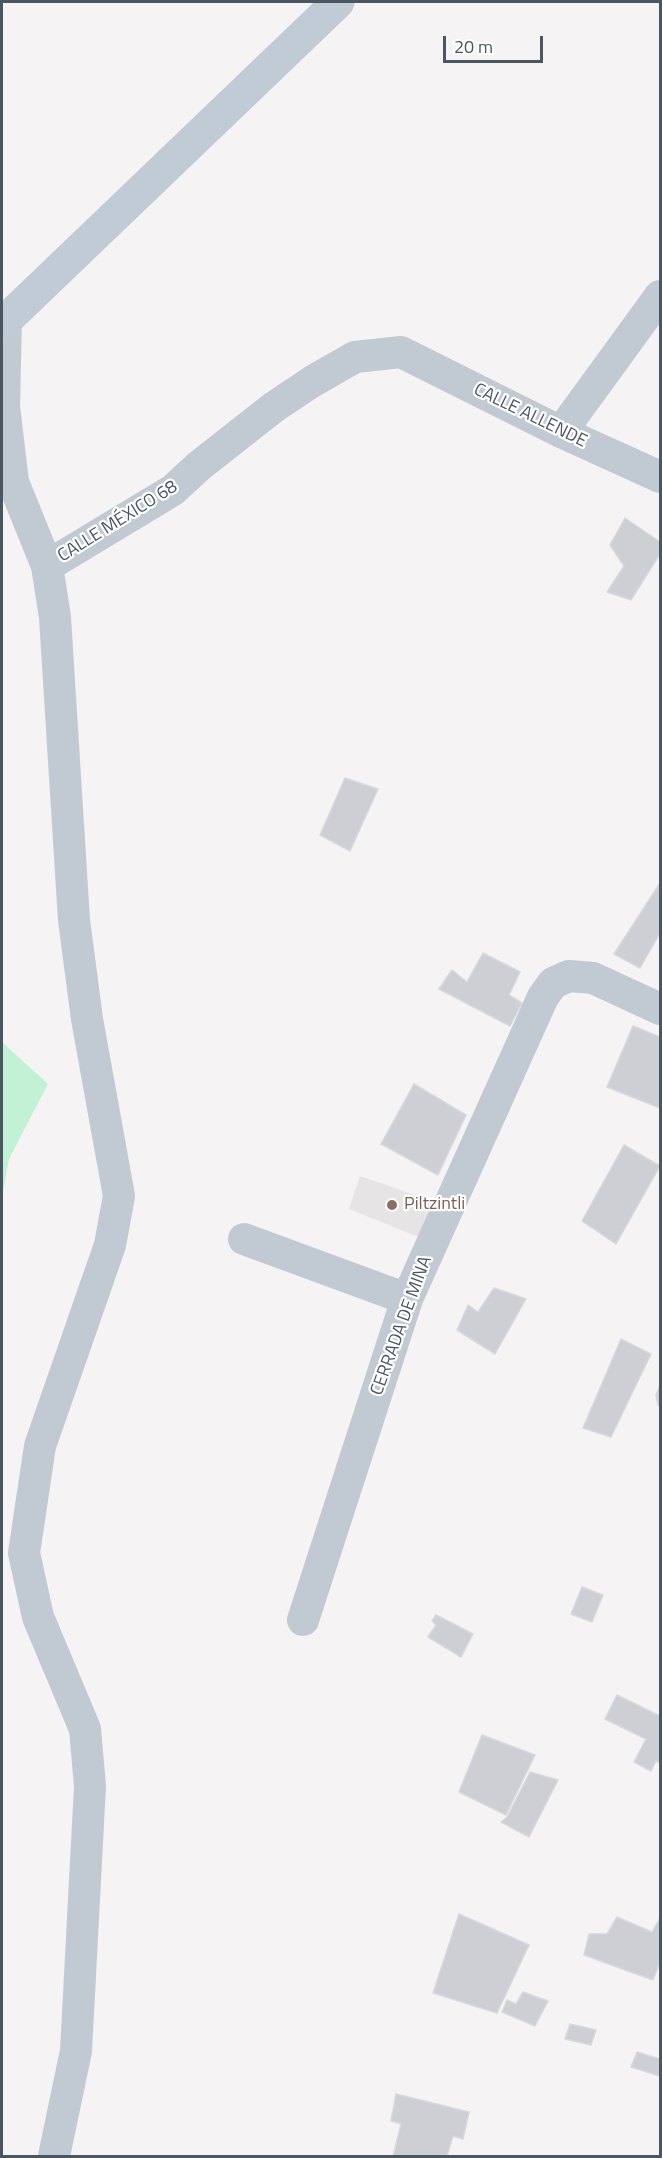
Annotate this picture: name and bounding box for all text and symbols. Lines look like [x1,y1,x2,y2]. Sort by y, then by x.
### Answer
scale bar [446,24,546,62]
text: 20 m [454,33,493,60]
street label: CALLE ALLENDE [470,379,590,453]
street label: CALLE MÉXICO 68 [54,477,182,567]
place label: Piltzintli [404,1194,465,1216]
marker: Piltzintli [385,1198,399,1212]
street label: CERRADA DE MINA [367,1253,437,1399]

